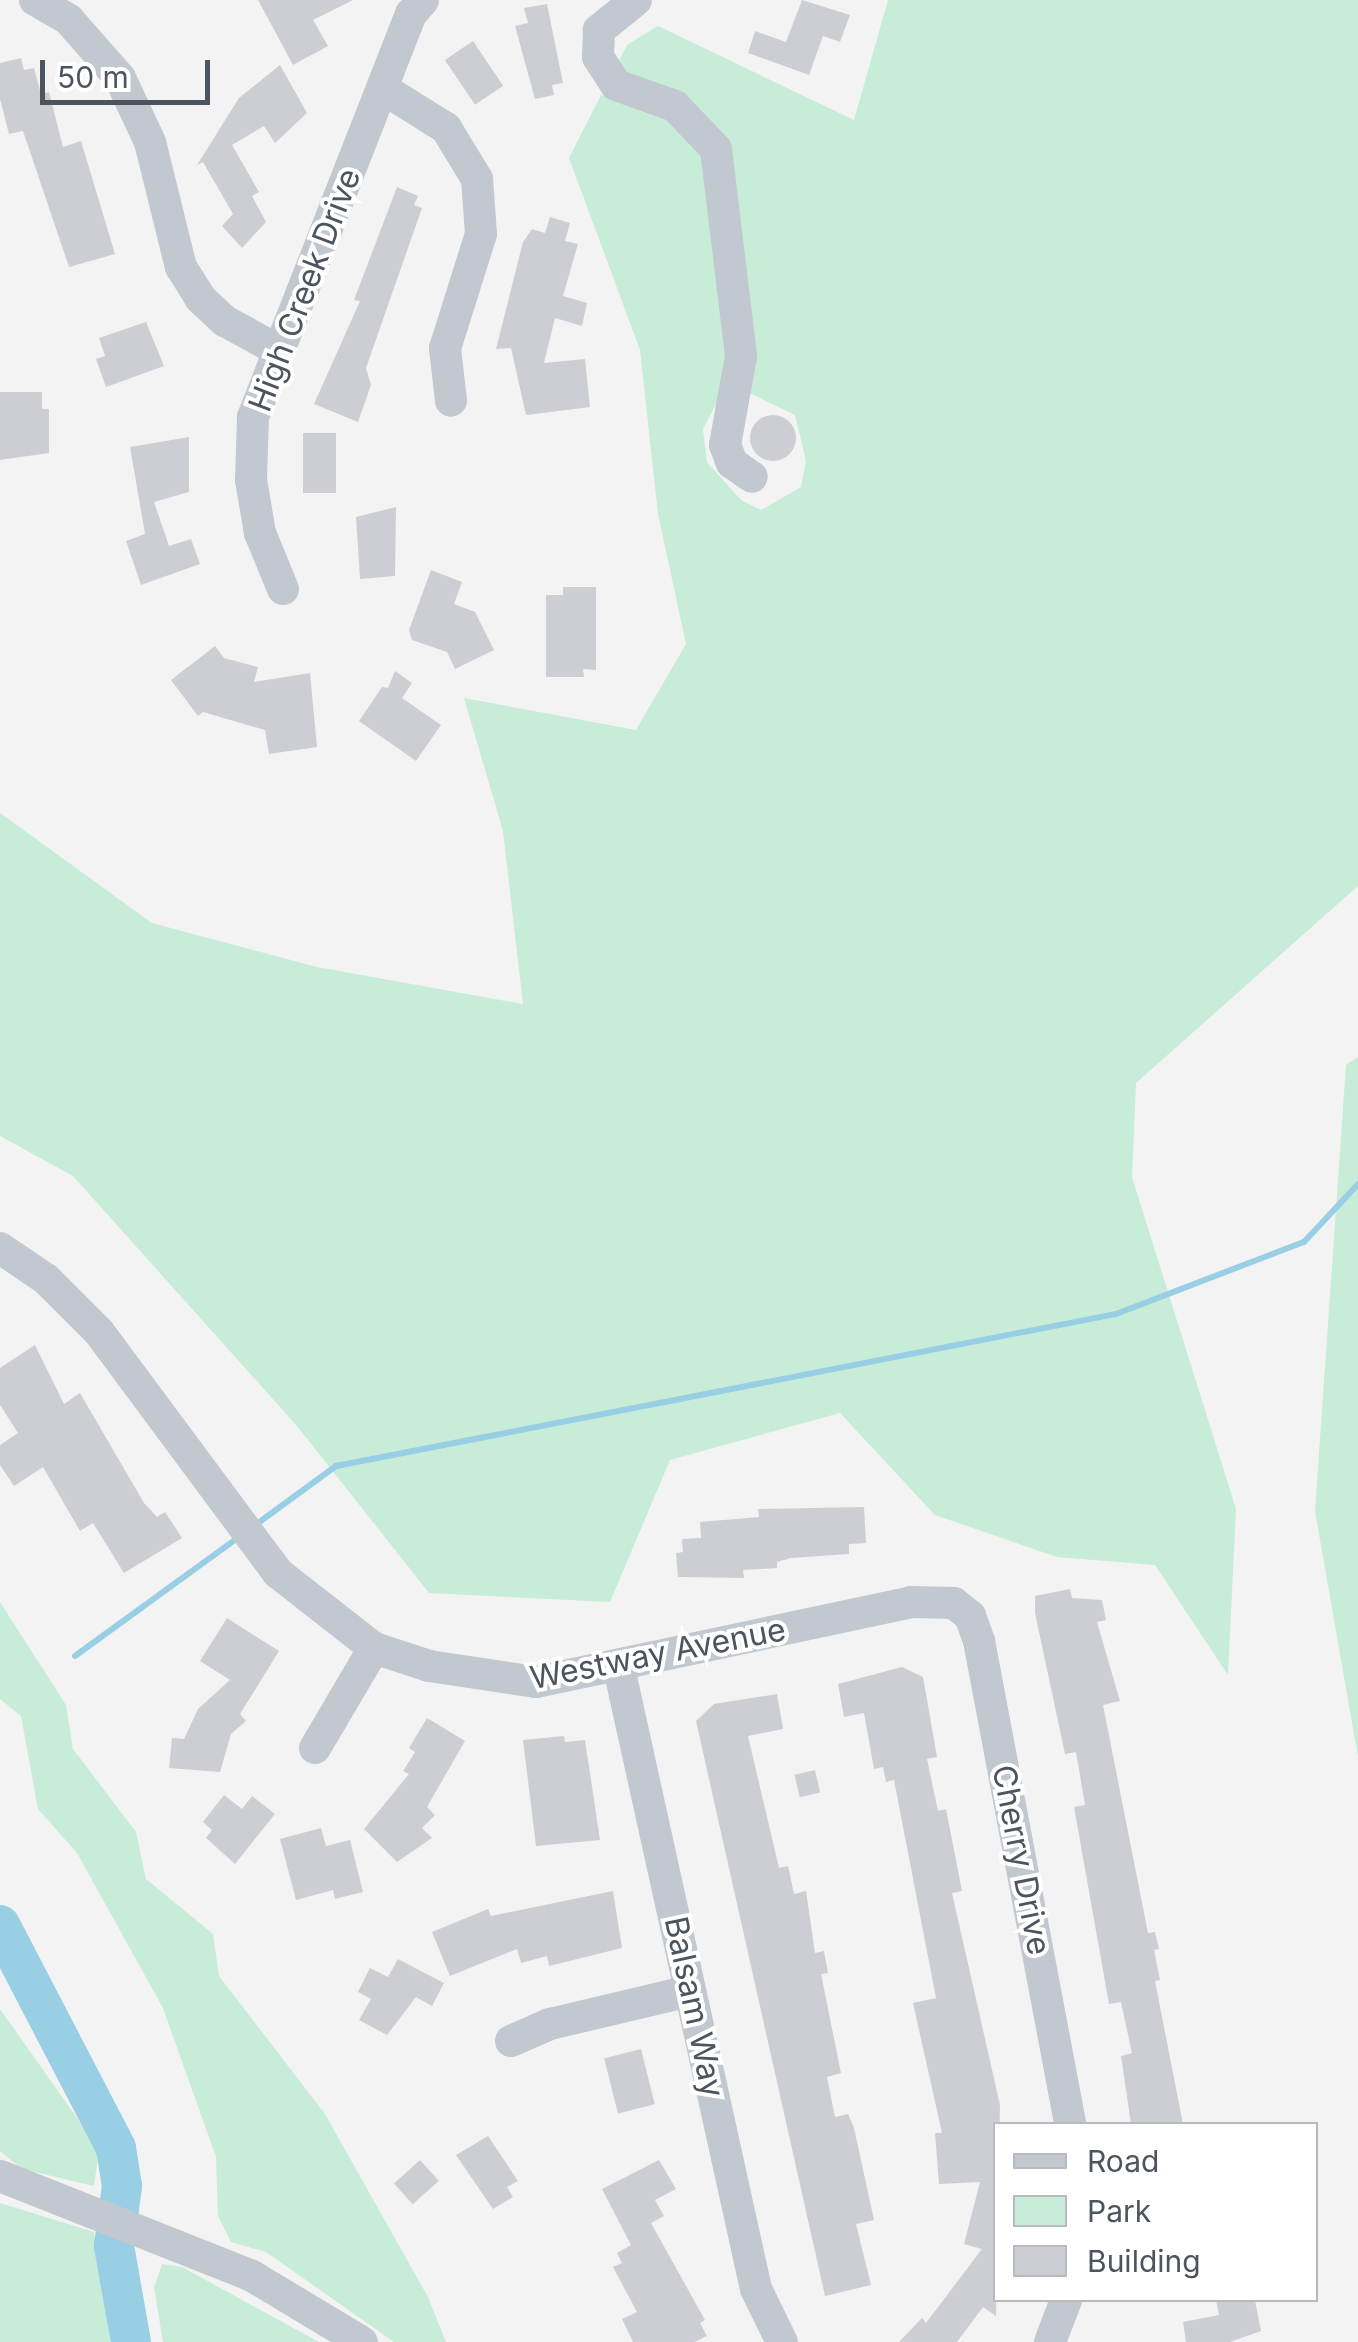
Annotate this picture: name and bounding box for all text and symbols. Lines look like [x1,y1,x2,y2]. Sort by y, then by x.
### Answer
scale bar [45,40,215,102]
text: 50 m [57,59,129,95]
street label: High Creek Drive [241,163,369,417]
street label: Westway Avenue [527,1610,789,1698]
street label: Cherry Drive [984,1762,1058,1958]
street label: Balsam Way [656,1913,732,2101]
legend [993,2122,1318,2302]
text: Road [1087,2143,1159,2179]
text: Park [1087,2193,1151,2229]
text: Building [1087,2243,1201,2279]

